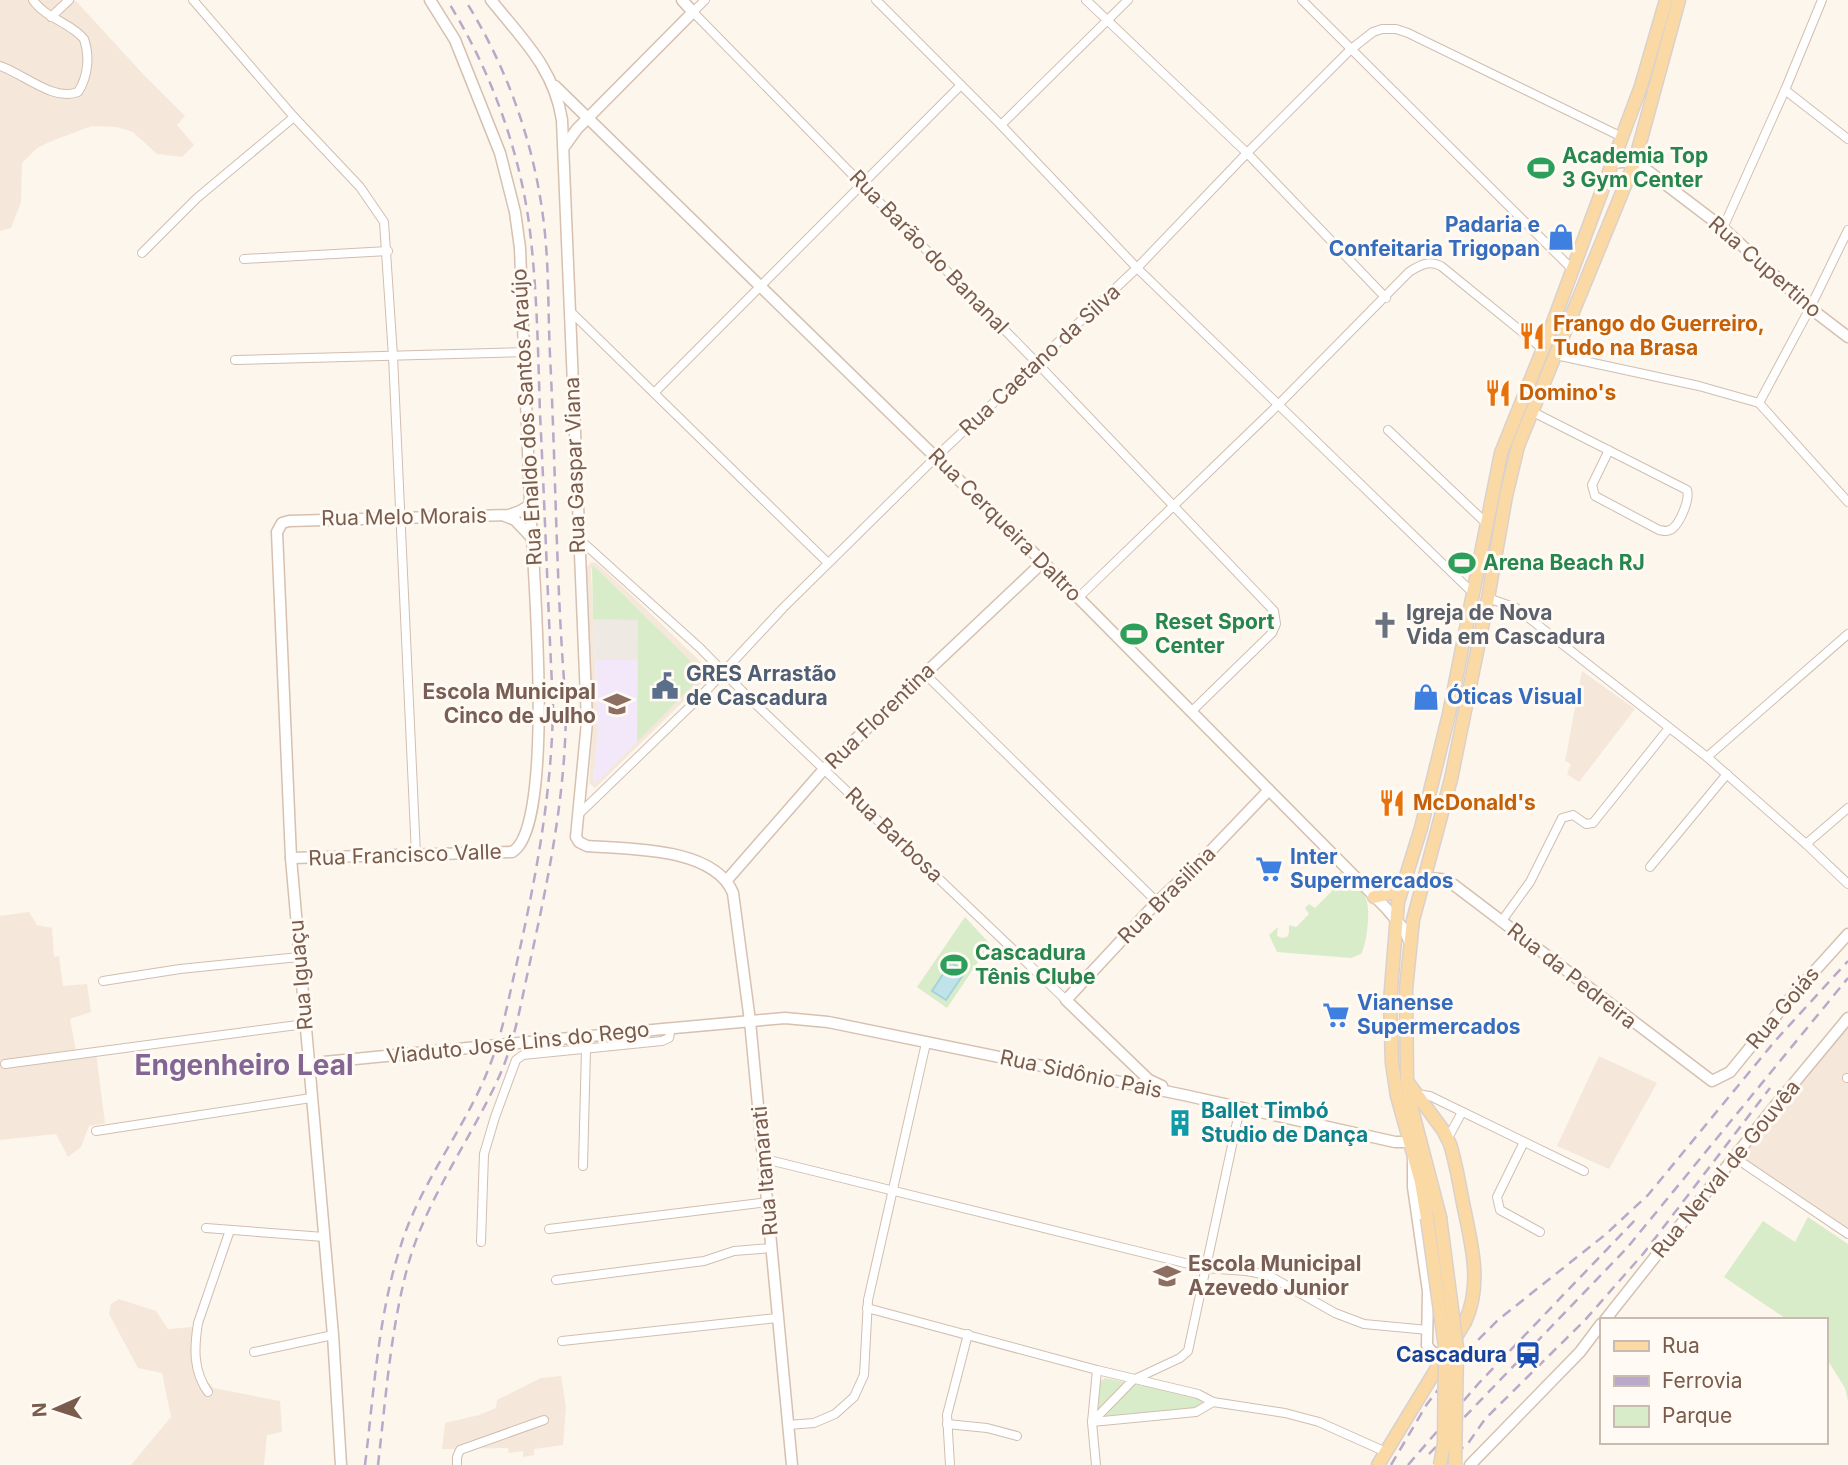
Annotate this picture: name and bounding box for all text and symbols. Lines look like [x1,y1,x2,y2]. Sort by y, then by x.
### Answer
place label: Academia Top 3 Gym Center [1562,143,1708,192]
sports icon: Academia Top 3 Gym Center [1526,153,1556,183]
street label: Rua Barão do Bananal [845,165,1014,339]
street label: Rua Cupertino [1704,211,1827,323]
place label: Padaria e Confeitaria Trigopan [1329,212,1540,261]
shop icon: Padaria e Confeitaria Trigopan [1546,222,1576,252]
street label: Rua Enaldo dos Santos Araújo [506,268,547,566]
street label: Rua Caetano da Silva [954,279,1125,441]
place label: Frango do Guerreiro, Tudo na Brasa [1553,311,1765,360]
restaurant icon: Frango do Guerreiro, Tudo na Brasa [1517,321,1547,351]
street label: Rua Gaspar Viana [559,376,590,554]
restaurant icon: Domino's [1483,378,1513,408]
place label: Domino's [1519,380,1616,405]
street label: Rua Cerqueira Daltro [924,443,1087,606]
street label: Rua Melo Morais [321,503,487,530]
sports icon: Arena Beach RJ [1447,548,1477,578]
place label: Arena Beach RJ [1483,550,1645,575]
place label: Igreja de Nova Vida em Cascadura [1406,600,1605,649]
place label: Reset Sport Center [1155,609,1275,658]
church icon: Igreja de Nova Vida em Cascadura [1370,610,1400,640]
sports icon: Reset Sport Center [1119,619,1149,649]
street label: Rua Florentina [820,657,939,774]
place label: GRES Arrastão de Cascadura [686,661,837,710]
public building icon: GRES Arrastão de Cascadura [650,671,680,701]
place label: Escola Municipal Cinco de Julho [423,679,596,728]
shop icon: Óticas Visual [1411,682,1441,712]
place label: Óticas Visual [1447,683,1582,709]
school or university icon: Escola Municipal Cinco de Julho [602,689,632,719]
street label: Rua Barbosa [840,782,948,887]
restaurant icon: McDonald's [1377,788,1407,818]
place label: McDonald's [1413,790,1536,815]
street label: Rua Francisco Valle [308,839,502,870]
street label: Rua Brasilina [1113,841,1221,949]
place label: Inter Supermercados [1290,844,1454,893]
supermarket icon: Inter Supermercados [1254,854,1284,884]
street label: Rua da Pedreira [1503,917,1642,1034]
street label: Rua Iguaçu [283,919,318,1031]
place label: Cascadura Tênis Clube [975,940,1095,989]
sports icon: Cascadura Tênis Clube [939,950,969,980]
street label: Rua Goiás [1741,961,1824,1054]
place label: Vianense Supermercados [1357,990,1521,1039]
supermarket icon: Vianense Supermercados [1321,1000,1351,1030]
street label: Viaduto José Lins do Rego [385,1016,651,1069]
street label: Rua Sidônio Pais [998,1044,1164,1103]
district label: Engenheiro Leal [134,1048,354,1082]
street label: Rua Nerval de Gouvêa [1646,1075,1805,1263]
place label: Ballet Timbó Studio de Dança [1201,1098,1368,1147]
street label: Rua Itamarati [746,1105,783,1237]
building icon: Ballet Timbó Studio de Dança [1165,1108,1195,1138]
place label: Escola Municipal Azevedo Junior [1188,1251,1361,1300]
school or university icon: Escola Municipal Azevedo Junior [1152,1261,1182,1291]
legend [1600,1318,1827,1444]
text: Rua [1662,1333,1700,1358]
station icon: Cascadura [1513,1340,1543,1370]
place label: Cascadura [1396,1342,1507,1367]
text: Ferrovia [1662,1368,1742,1393]
north arrow [21,1374,91,1444]
text: N [28,1402,51,1418]
text: Parque [1662,1403,1732,1428]

